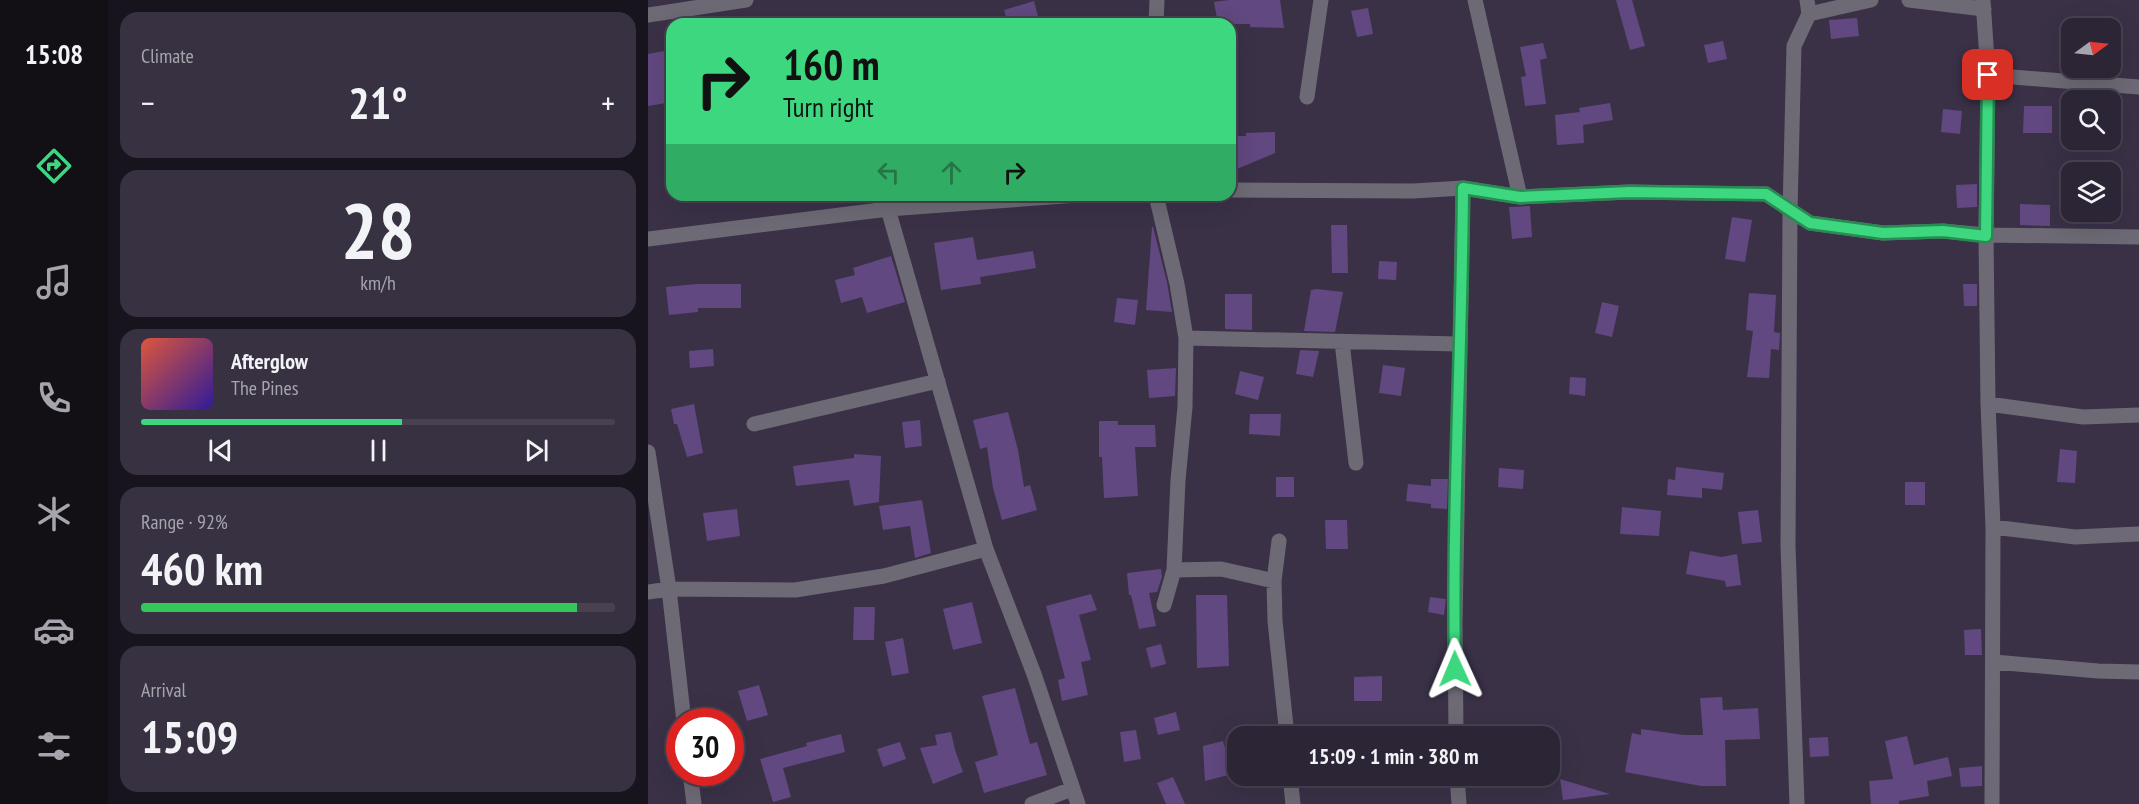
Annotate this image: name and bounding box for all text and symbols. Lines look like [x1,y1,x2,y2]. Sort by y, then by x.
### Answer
north arrow [2061,18,2121,78]
map controls [2061,18,2121,222]
text: 15:08 [25,37,83,71]
text: 160 m [783,37,880,92]
icon: right [684,42,762,120]
text: Climate [141,43,194,69]
pin [1962,49,2013,100]
icon: arrive [1971,58,2004,91]
text: 21° [348,73,408,131]
text: − [141,81,155,124]
text: + [601,81,615,124]
text: Turn right [783,90,874,124]
button: search [2061,90,2121,150]
icon: directions [33,145,75,187]
icon: left [872,156,905,189]
icon: ahead [935,156,968,189]
icon: right [998,156,1031,189]
button: layers [2061,162,2121,222]
text: 28 [341,180,415,281]
icon: music [33,261,75,303]
text: km/h [360,270,396,296]
text: Afterglow [231,347,308,375]
text: The Pines [231,375,298,401]
icon: phone [33,377,75,419]
icon: previous [204,434,237,467]
icon: pause [362,434,395,467]
icon: next [520,434,553,467]
icon: climate [33,493,75,535]
text: Range · 92% [141,509,228,535]
text: 460 km [141,539,263,597]
icon: car [33,609,75,651]
position arrow [1423,637,1487,701]
text: Arrival [141,677,186,703]
text: 15:09 [141,707,238,765]
speed limit sign: 30 [666,708,744,786]
icon: filters [33,725,75,767]
text: 15:09 · 1 min · 380 m [1308,742,1479,770]

